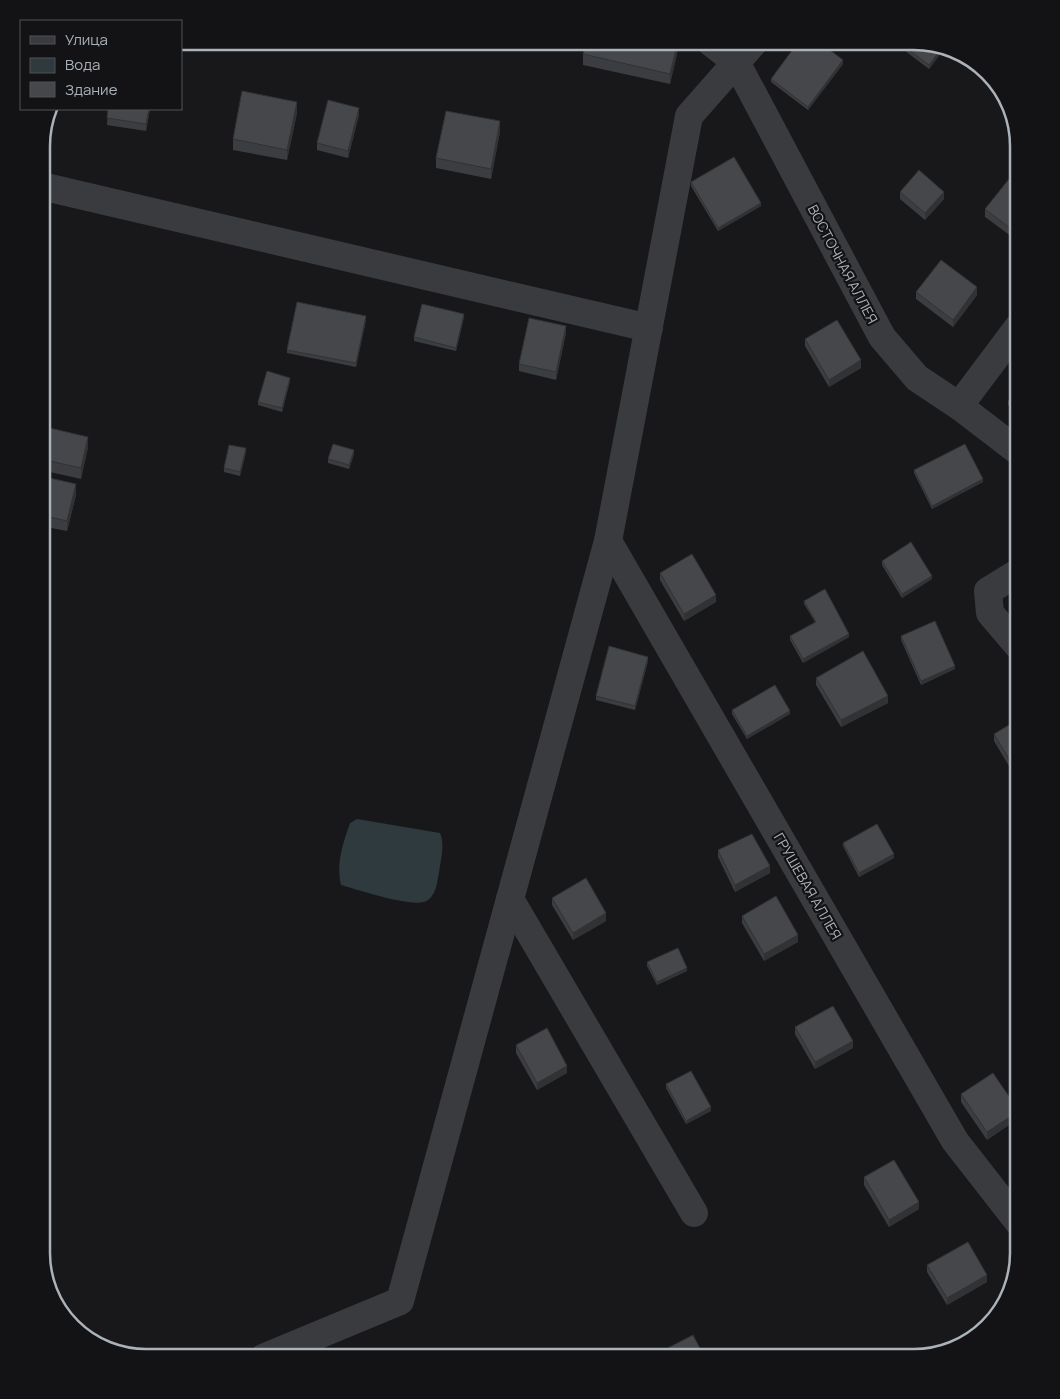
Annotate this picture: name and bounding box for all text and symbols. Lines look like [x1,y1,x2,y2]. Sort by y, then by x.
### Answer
legend [20,20,182,110]
text: Улица [65,29,108,50]
text: Вода [65,54,100,75]
text: Здание [65,79,118,100]
street label: ВОСТОЧНАЯ АЛЛЕЯ [804,201,882,327]
street label: ГРУШЕВАЯ АЛЛЕЯ [770,829,846,943]

